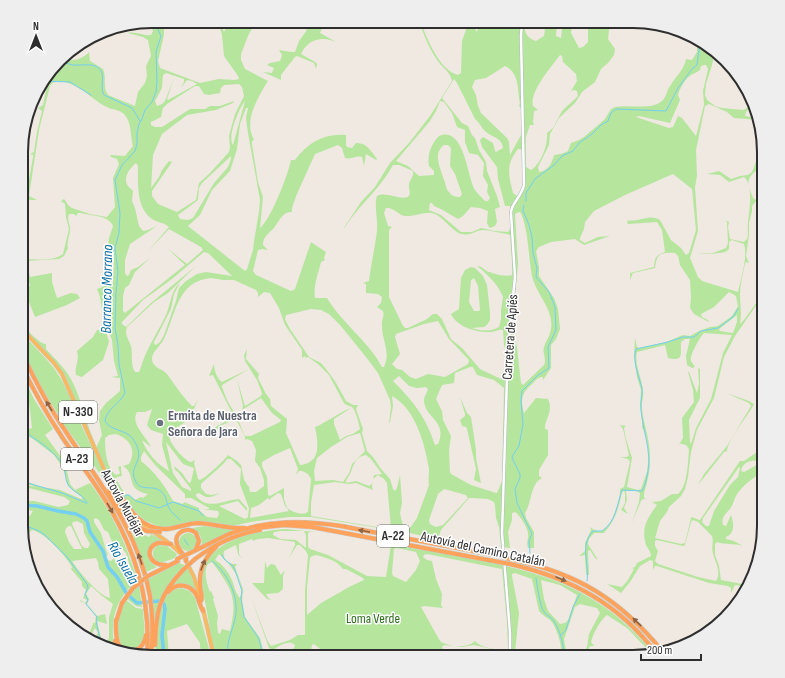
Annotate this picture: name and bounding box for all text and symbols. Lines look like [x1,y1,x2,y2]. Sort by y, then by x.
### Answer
north arrow [16,16,56,56]
text: N [33,20,39,33]
water label: Barranco Morrano [97,244,117,334]
street label: Carretera de Apiés [499,294,521,380]
one-way arrow [46,400,53,412]
road number: N-330 [59,401,97,423]
place label: Ermita de Nuestra Señora de Jara [168,407,257,440]
marker: Ermita de Nuestra Señora de Jara [155,418,165,428]
road number: A-23 [61,448,93,470]
street label: Autovía Mudéjar [97,465,149,540]
one-way arrow [107,502,114,514]
road number: A-22 [377,525,409,547]
one-way arrow [358,527,370,533]
street label: Autovía del Camino Catalán [418,527,547,570]
water label: Río Isuela [103,538,143,588]
one-way arrow [136,552,142,564]
one-way arrow [200,560,206,571]
one-way arrow [555,577,567,583]
park label: Loma Verde [346,610,400,627]
one-way arrow [632,618,642,627]
scale bar [641,636,701,662]
text: 200 m [647,643,673,658]

